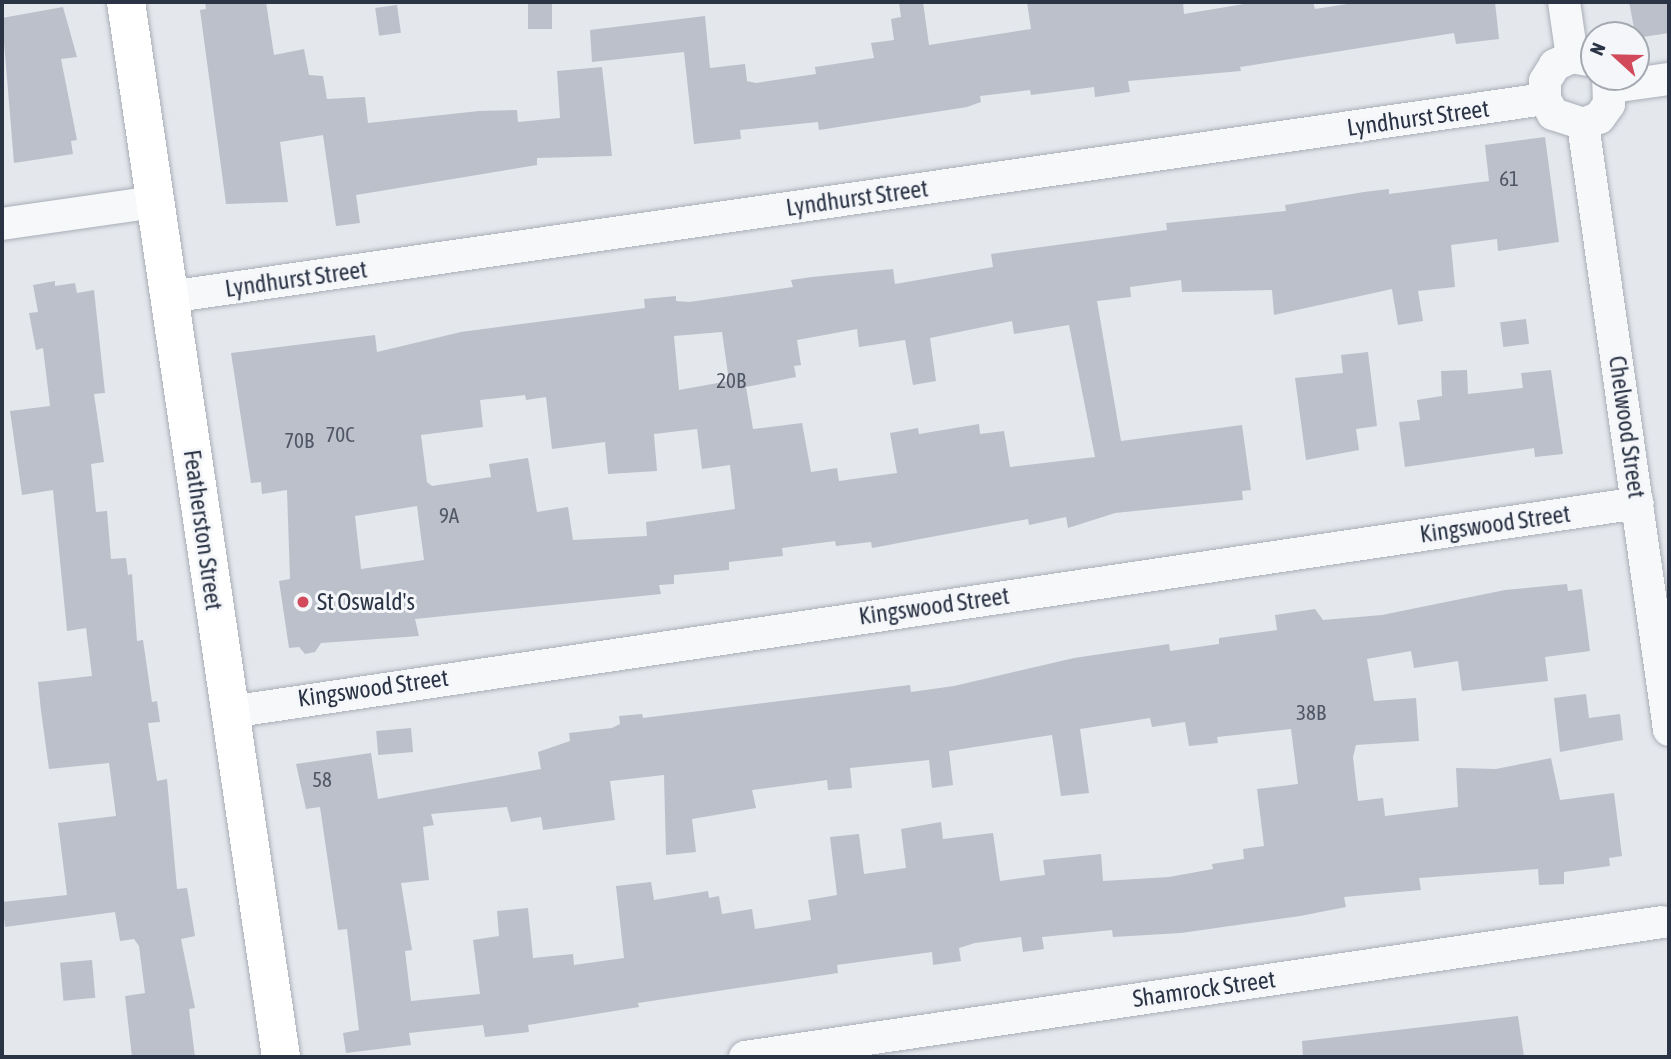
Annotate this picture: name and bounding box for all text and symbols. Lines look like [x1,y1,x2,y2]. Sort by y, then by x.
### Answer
north arrow [1580,21,1650,91]
text: N [1585,40,1610,58]
street label: Lyndhurst Street [1345,94,1491,142]
house number: 61 [1499,165,1519,191]
street label: Lyndhurst Street [784,174,930,222]
street label: Lyndhurst Street [223,255,369,303]
street label: Chelwood Street [1603,354,1651,500]
house number: 20B [716,367,746,393]
house number: 70C [325,421,355,447]
house number: 70B [284,427,314,453]
street label: Featherston Street [177,448,229,612]
street label: Kingswood Street [1418,499,1572,549]
house number: 9A [439,502,459,528]
street label: Kingswood Street [857,581,1011,631]
place label: St Oswald's [317,588,415,616]
marker: St Oswald's [295,594,311,610]
street label: Kingswood Street [296,663,450,713]
house number: 38B [1296,699,1326,725]
house number: 58 [312,766,332,792]
street label: Shamrock Street [1131,965,1277,1013]

